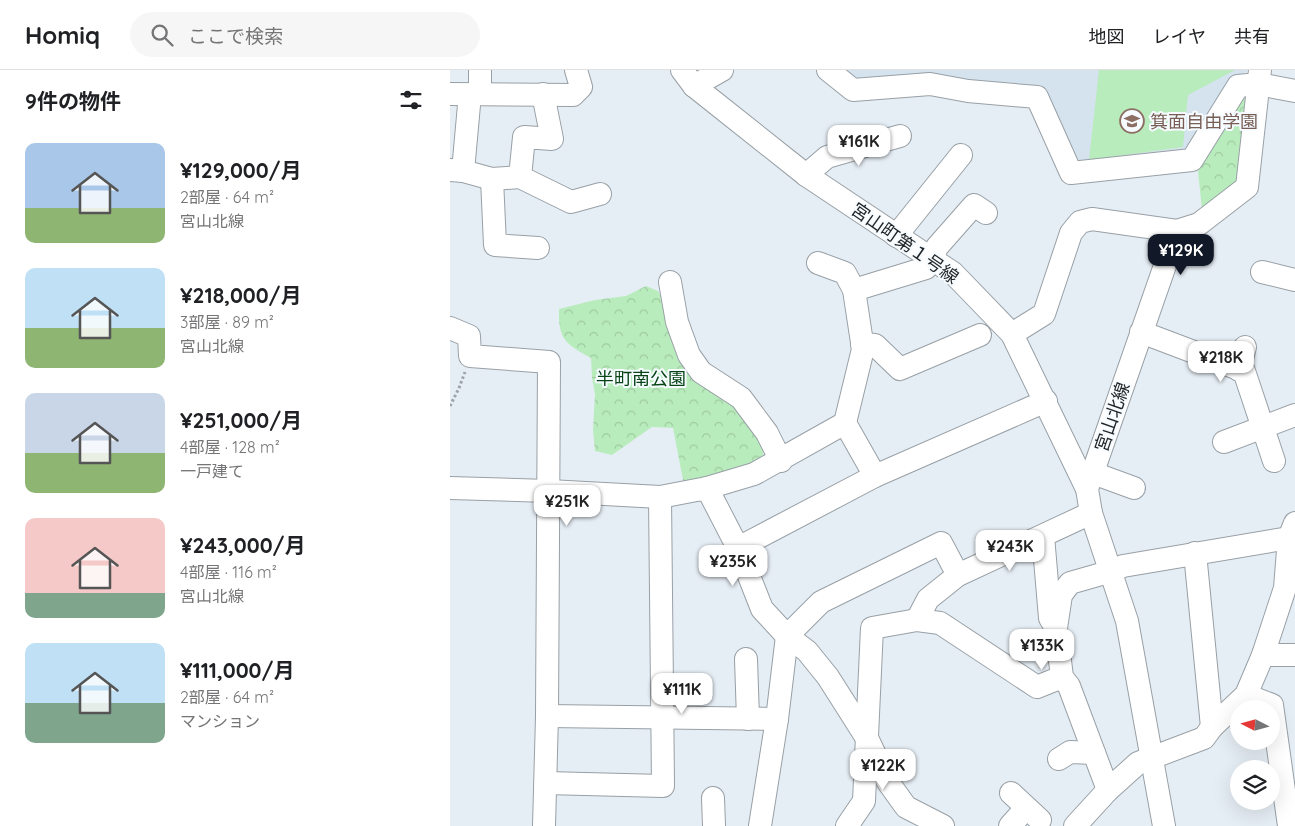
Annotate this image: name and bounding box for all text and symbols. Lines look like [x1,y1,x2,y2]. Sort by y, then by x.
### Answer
search box [130,12,480,57]
text: Homiq [25,20,100,50]
icon: search [148,21,176,49]
text: ここで検索 [188,24,283,48]
text: 地図 [1089,25,1125,48]
text: レイヤ [1153,25,1206,48]
text: 共有 [1234,25,1270,48]
icon: filters [397,86,425,114]
text: 9件の物件 [25,88,121,114]
school or university icon: 箕面自由学園 [1119,108,1145,134]
place label: 箕面自由学園 [1150,110,1258,133]
pin: ¥161K [824,124,894,167]
text: ¥161K [839,131,880,151]
text: ¥129,000/月 [180,157,302,183]
icon: home [65,163,125,223]
text: 2部屋 · 64 m² [180,187,274,207]
street label: 宮山町第１号線 [847,197,963,289]
text: 宮山北線 [180,211,244,231]
pin: ¥129K [1146,234,1216,276]
text: ¥129K [1159,240,1203,260]
text: ¥218,000/月 [180,282,302,308]
icon: home [65,288,125,348]
text: 3部屋 · 89 m² [180,312,274,332]
text: 宮山北線 [180,336,244,356]
pin: ¥218K [1186,340,1256,383]
text: ¥218K [1199,347,1243,367]
park label: 半町南公園 [596,367,686,390]
street label: 宮山北線 [1089,379,1135,455]
text: ¥251,000/月 [180,407,302,433]
icon: home [65,413,125,473]
text: 4部屋 · 128 m² [180,437,280,457]
text: 一戸建て [180,461,244,481]
pin: ¥251K [532,484,602,527]
text: ¥251K [545,491,589,511]
pin: ¥243K [975,530,1045,572]
text: ¥243,000/月 [180,532,305,558]
text: ¥243K [986,536,1034,556]
icon: home [65,538,125,598]
pin: ¥235K [698,544,768,587]
text: ¥235K [710,551,756,571]
text: 4部屋 · 116 m² [180,562,277,582]
text: 宮山北線 [180,586,244,606]
pin: ¥133K [1007,628,1077,671]
text: ¥133K [1020,635,1064,655]
text: ¥111,000/月 [180,657,294,683]
icon: home [65,663,125,723]
pin: ¥111K [647,672,717,715]
text: ¥111K [663,679,701,699]
text: 2部屋 · 64 m² [180,687,274,707]
north arrow [1230,700,1280,750]
map controls [1230,700,1280,810]
text: マンション [180,711,260,731]
pin: ¥122K [848,748,918,791]
text: ¥122K [861,755,905,775]
button: layers [1230,760,1280,810]

